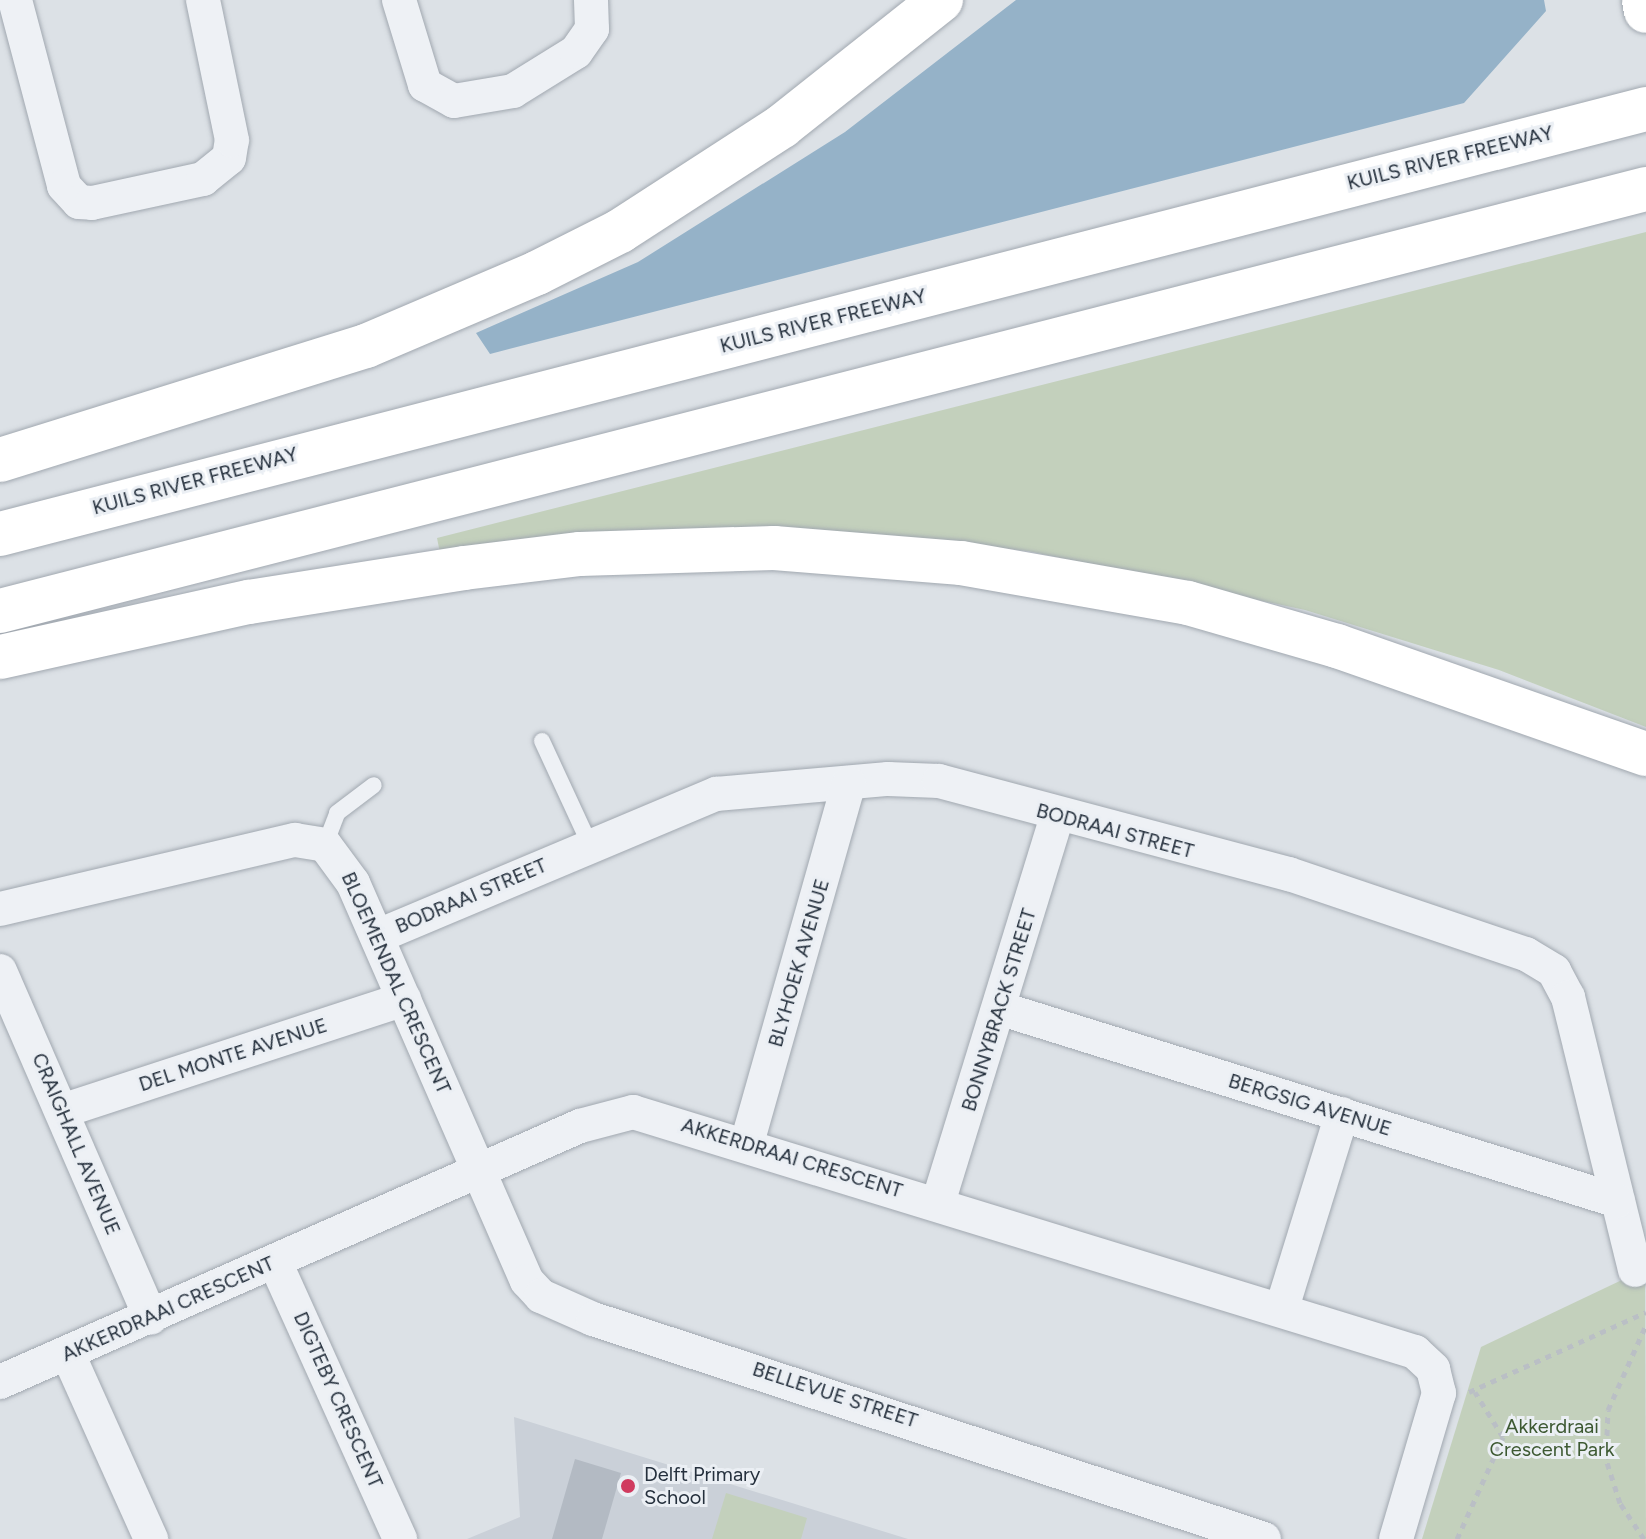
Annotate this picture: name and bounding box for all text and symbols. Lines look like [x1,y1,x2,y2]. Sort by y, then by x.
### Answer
street label: KUILS RIVER FREEWAY [1344,121,1556,195]
street label: KUILS RIVER FREEWAY [717,284,929,358]
street label: KUILS RIVER FREEWAY [90,442,300,520]
street label: BODRAAI STREET [1034,798,1196,864]
street label: BODRAAI STREET [392,853,550,939]
street label: BLOEMENDAL CRESCENT [336,868,456,1098]
street label: BLYHOEK AVENUE [764,876,834,1050]
street label: BONNYBRACK STREET [957,906,1041,1114]
street label: DEL MONTE AVENUE [136,1013,330,1097]
street label: CRAIGHALL AVENUE [27,1049,125,1239]
street label: BERGSIG AVENUE [1225,1069,1395,1141]
street label: AKKERDRAAI CRESCENT [679,1113,905,1203]
street label: AKKERDRAAI CRESCENT [58,1251,278,1367]
street label: DIGTEBY CRESCENT [288,1308,388,1492]
street label: BELLEVUE STREET [749,1357,921,1433]
park label: Akkerdraai Crescent Park [1490,1415,1614,1462]
place label: Delft Primary School [644,1462,760,1509]
marker: Delft Primary School [619,1477,637,1495]

